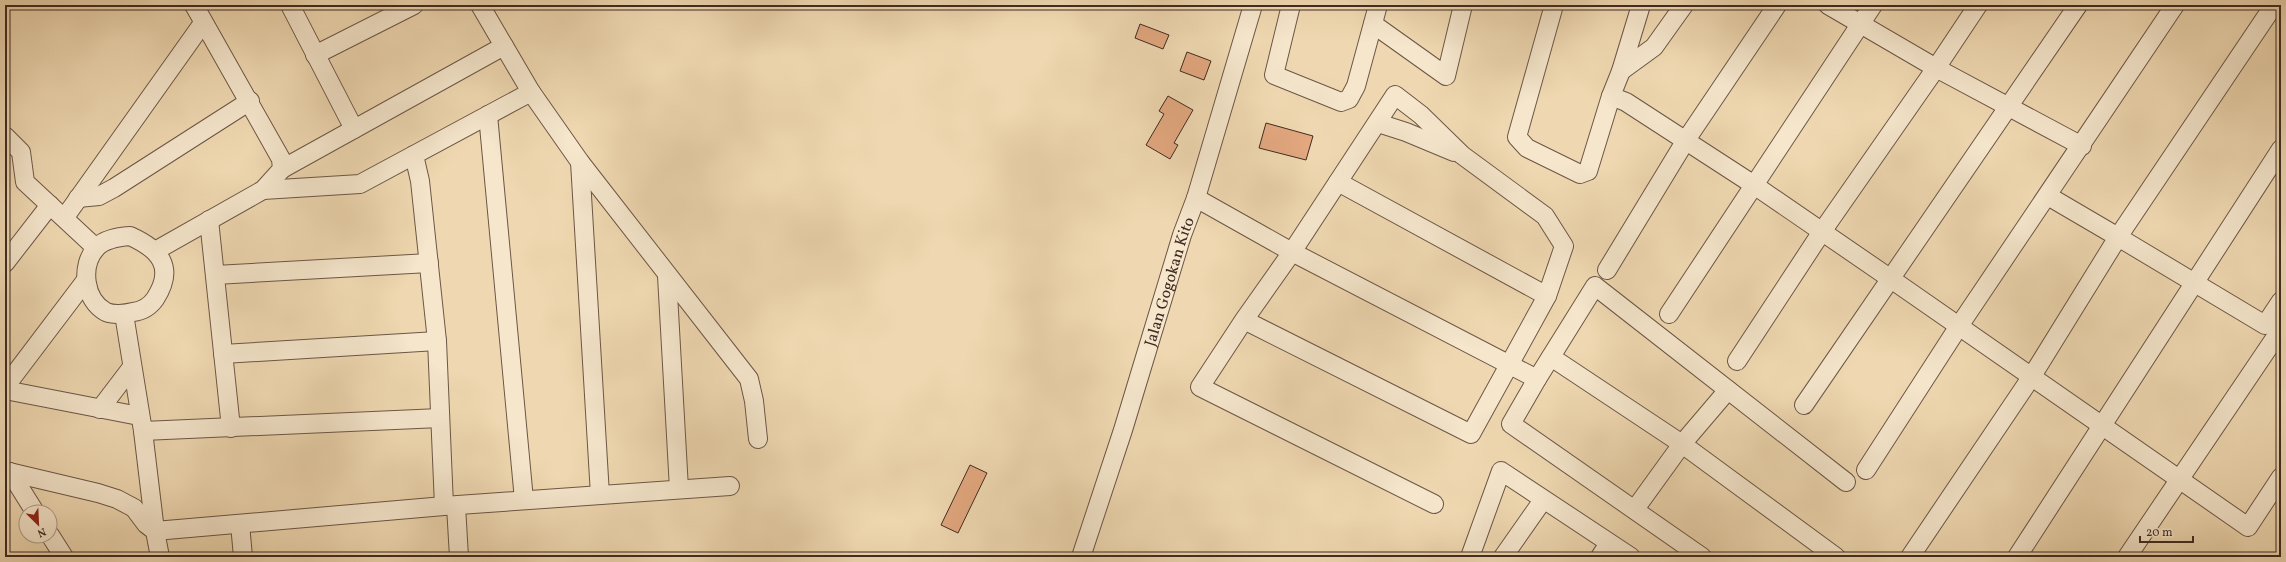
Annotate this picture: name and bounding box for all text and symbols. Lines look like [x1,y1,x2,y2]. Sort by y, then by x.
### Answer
street label: Jalan Gogokan Kito [1140,214,1201,350]
north arrow [18,504,58,544]
scale bar [2140,518,2193,544]
text: N [35,523,48,540]
text: 20 m [2146,525,2173,541]

